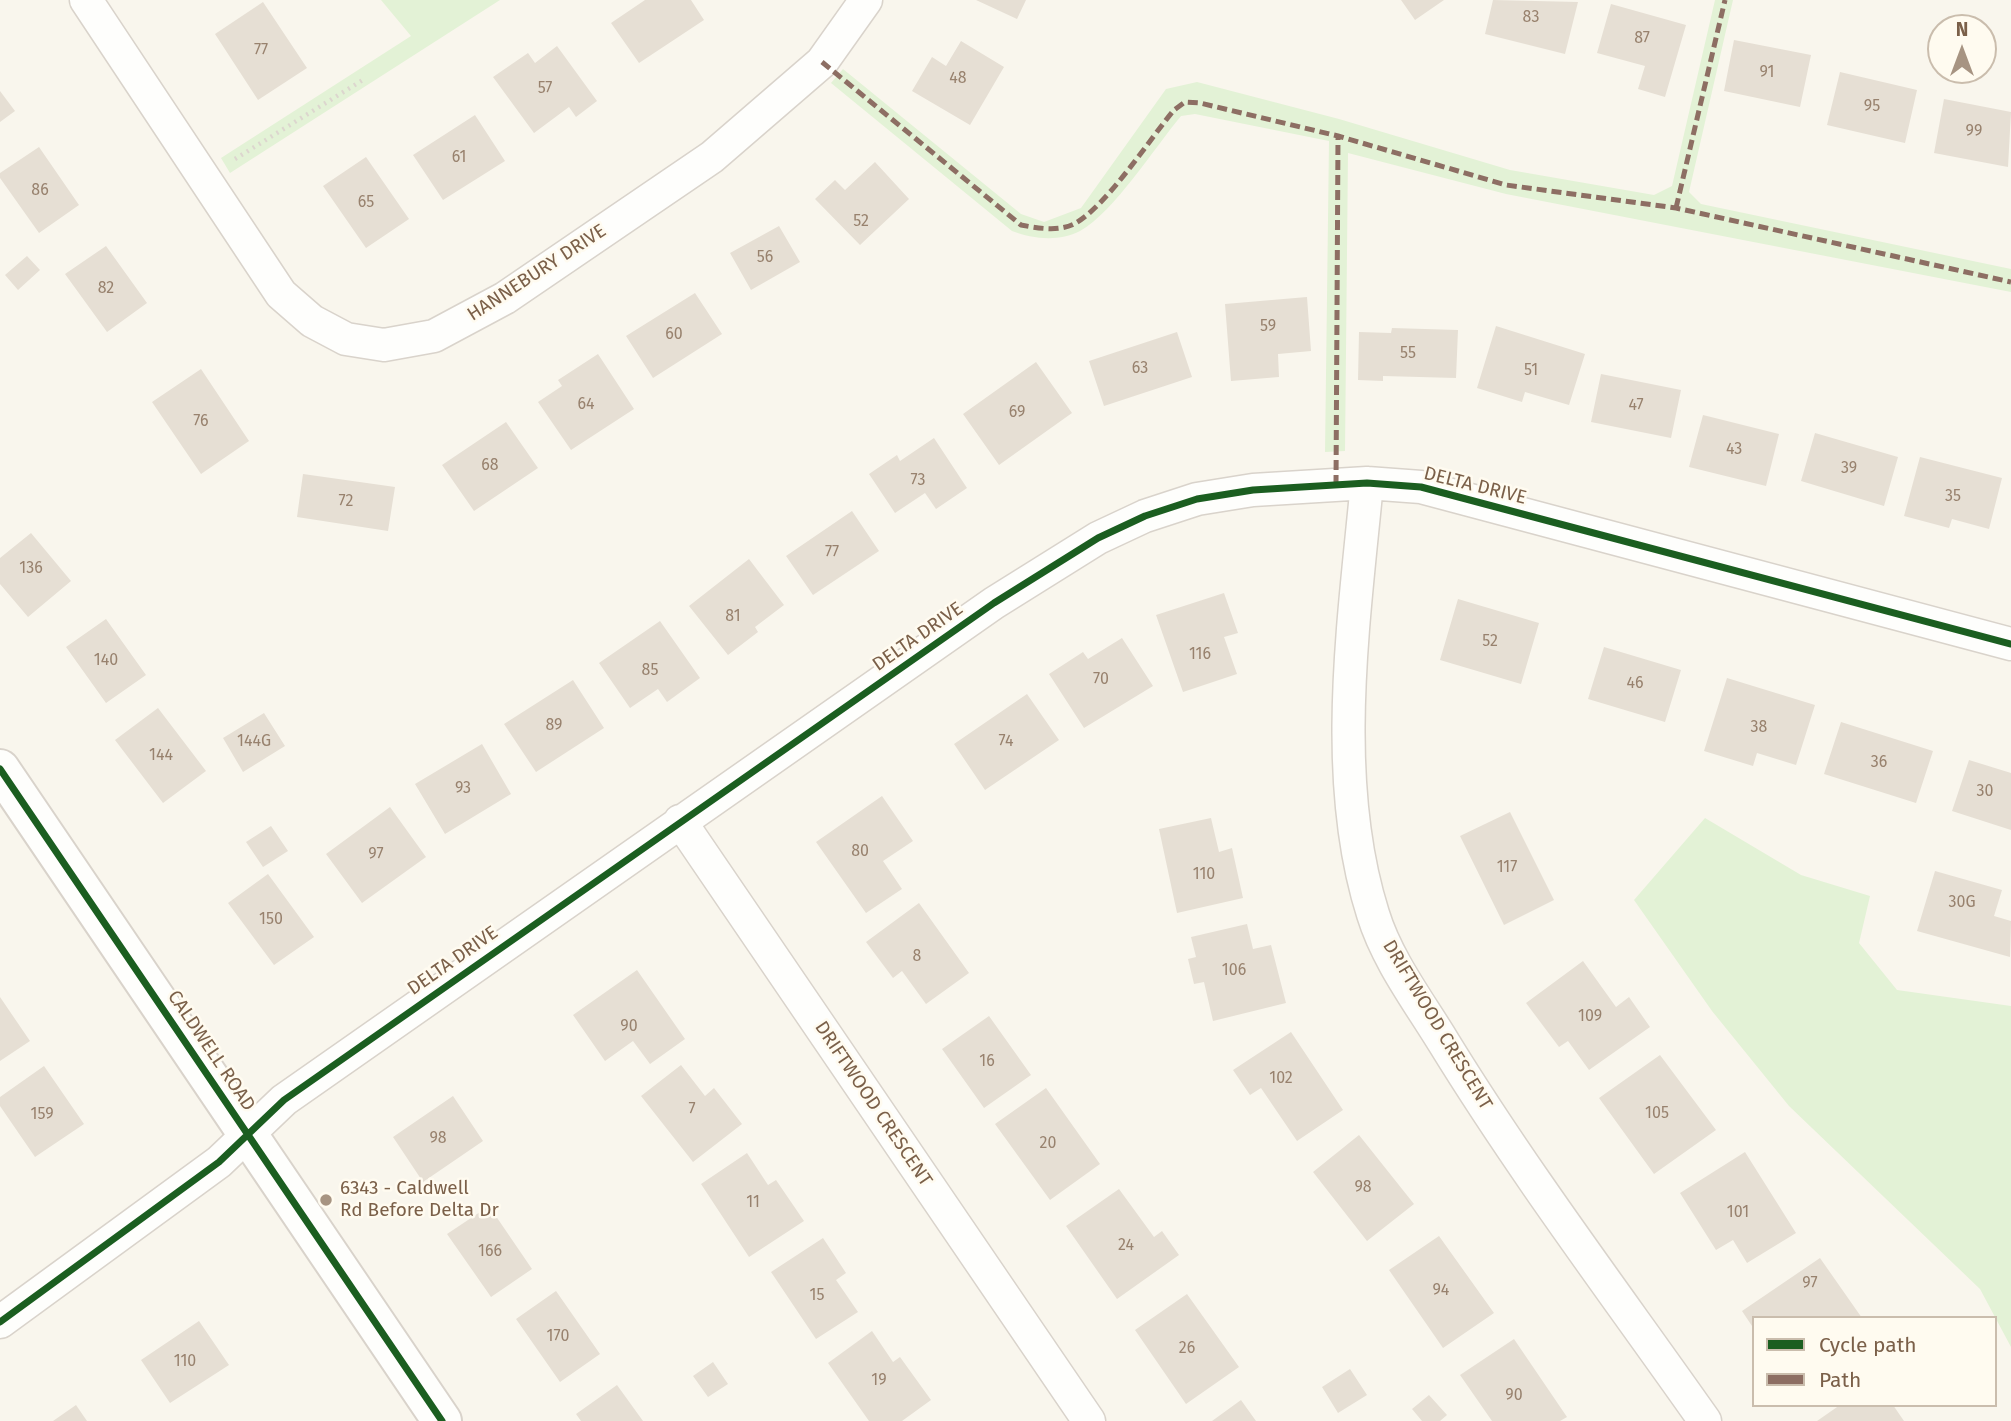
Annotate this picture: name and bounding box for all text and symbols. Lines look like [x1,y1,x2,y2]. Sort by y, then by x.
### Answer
house number: 83 [1523,8,1539,28]
north arrow [1927,14,1997,84]
text: N [1956,18,1968,41]
house number: 87 [1634,29,1650,49]
house number: 77 [254,41,268,61]
house number: 91 [1759,63,1775,83]
house number: 48 [949,69,967,89]
house number: 57 [538,79,552,99]
house number: 95 [1864,97,1880,117]
house number: 99 [1966,122,1982,142]
house number: 61 [452,148,466,168]
house number: 86 [31,181,49,201]
house number: 65 [358,193,374,213]
house number: 52 [853,212,869,232]
street label: HANNEBURY DRIVE [463,220,611,326]
house number: 56 [757,248,773,268]
house number: 82 [98,279,114,299]
house number: 59 [1260,317,1276,337]
house number: 60 [665,325,683,345]
house number: 55 [1400,344,1416,364]
house number: 63 [1132,359,1148,379]
house number: 51 [1524,361,1538,381]
house number: 64 [577,395,595,415]
house number: 47 [1628,396,1644,416]
house number: 69 [1009,403,1025,423]
house number: 76 [193,412,209,432]
house number: 43 [1726,440,1742,460]
house number: 68 [481,456,499,476]
house number: 39 [1841,459,1857,479]
street label: DELTA DRIVE [1421,462,1529,510]
house number: 73 [911,471,925,491]
house number: 35 [1945,487,1961,507]
house number: 72 [339,492,353,512]
house number: 77 [825,543,839,563]
house number: 136 [19,559,43,579]
street label: DELTA DRIVE [868,598,968,676]
house number: 81 [725,607,741,627]
house number: 52 [1482,632,1498,652]
house number: 116 [1189,645,1211,665]
house number: 140 [94,651,118,671]
house number: 85 [642,661,658,681]
house number: 70 [1093,670,1109,690]
house number: 46 [1626,674,1644,694]
house number: 89 [546,716,562,736]
house number: 38 [1751,718,1767,738]
house number: 144G [237,732,271,752]
house number: 74 [999,732,1013,752]
house number: 144 [149,746,173,766]
house number: 36 [1871,753,1887,773]
house number: 93 [455,779,471,799]
house number: 30 [1977,782,1993,802]
house number: 80 [851,842,869,862]
house number: 97 [368,845,384,865]
house number: 117 [1497,858,1517,878]
house number: 110 [1193,865,1215,885]
house number: 30G [1948,893,1976,913]
house number: 150 [259,910,283,930]
street label: DELTA DRIVE [403,922,503,1000]
street label: DRIFTWOOD CRESCENT [1377,936,1497,1114]
house number: 8 [913,947,921,967]
house number: 106 [1222,961,1246,981]
street label: CALDWELL ROAD [162,986,260,1116]
house number: 109 [1578,1007,1602,1027]
house number: 90 [620,1017,638,1037]
street label: DRIFTWOOD CRESCENT [809,1017,937,1191]
house number: 16 [979,1052,995,1072]
house number: 102 [1269,1069,1293,1089]
house number: 7 [688,1100,696,1120]
house number: 105 [1645,1104,1669,1124]
house number: 159 [30,1105,54,1125]
house number: 98 [429,1129,447,1149]
house number: 20 [1040,1134,1056,1154]
place label: 6343 - Caldwell Rd Before Delta Dr [340,1178,499,1222]
house number: 98 [1354,1178,1372,1198]
marker: 6343 - Caldwell Rd Before Delta Dr [318,1192,334,1208]
house number: 11 [746,1193,760,1213]
house number: 101 [1727,1203,1749,1223]
house number: 24 [1118,1236,1134,1256]
house number: 166 [478,1242,502,1262]
house number: 97 [1802,1274,1818,1294]
house number: 94 [1433,1281,1449,1301]
house number: 15 [810,1286,824,1306]
legend [1752,1316,1997,1407]
house number: 170 [547,1327,569,1347]
text: Cycle path [1819,1332,1917,1358]
house number: 26 [1179,1339,1195,1359]
house number: 110 [174,1352,196,1372]
text: Path [1819,1367,1861,1393]
house number: 19 [871,1371,887,1391]
house number: 90 [1505,1386,1523,1406]

